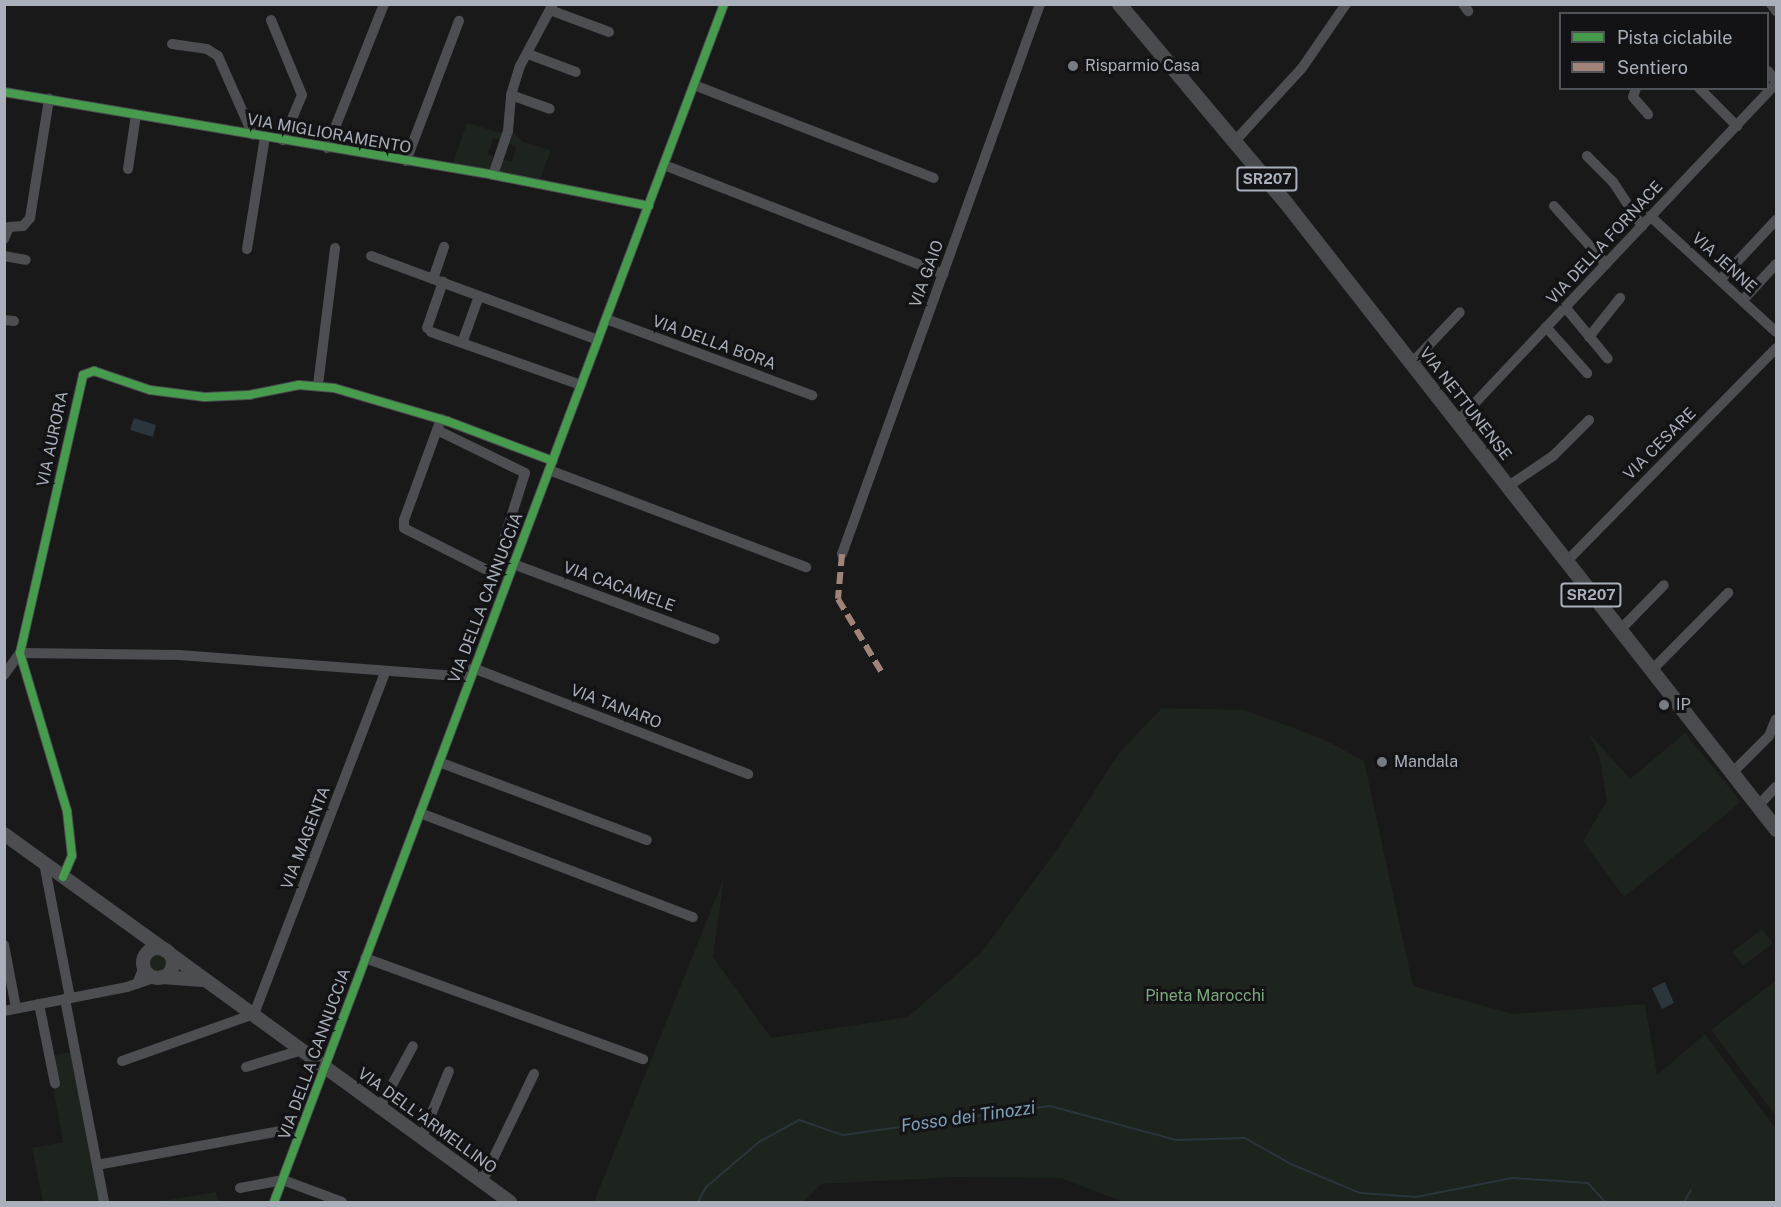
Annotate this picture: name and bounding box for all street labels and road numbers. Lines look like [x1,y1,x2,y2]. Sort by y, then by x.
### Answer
street label: VIA MIGLIORAMENTO [246,110,412,158]
road number: SR207 [1236,167,1298,191]
street label: VIA DELLA FORNACE [1543,177,1667,309]
street label: VIA JENNE [1688,229,1760,297]
street label: VIA GAIO [906,238,948,310]
street label: VIA DELLA BORA [649,312,779,374]
street label: VIA NETTUNENSE [1415,344,1515,464]
street label: VIA AURORA [34,389,72,489]
street label: VIA CESARE [1620,404,1700,484]
street label: VIA DELLA CANNUCCIA [445,510,527,686]
street label: VIA CACAMELE [560,558,678,616]
road number: SR207 [1560,583,1622,607]
street label: VIA TANARO [568,681,664,733]
street label: VIA MAGENTA [278,784,334,892]
street label: VIA DELLA CANNUCCIA [275,966,355,1142]
street label: VIA DELL'ARMELLINO [354,1064,500,1178]

